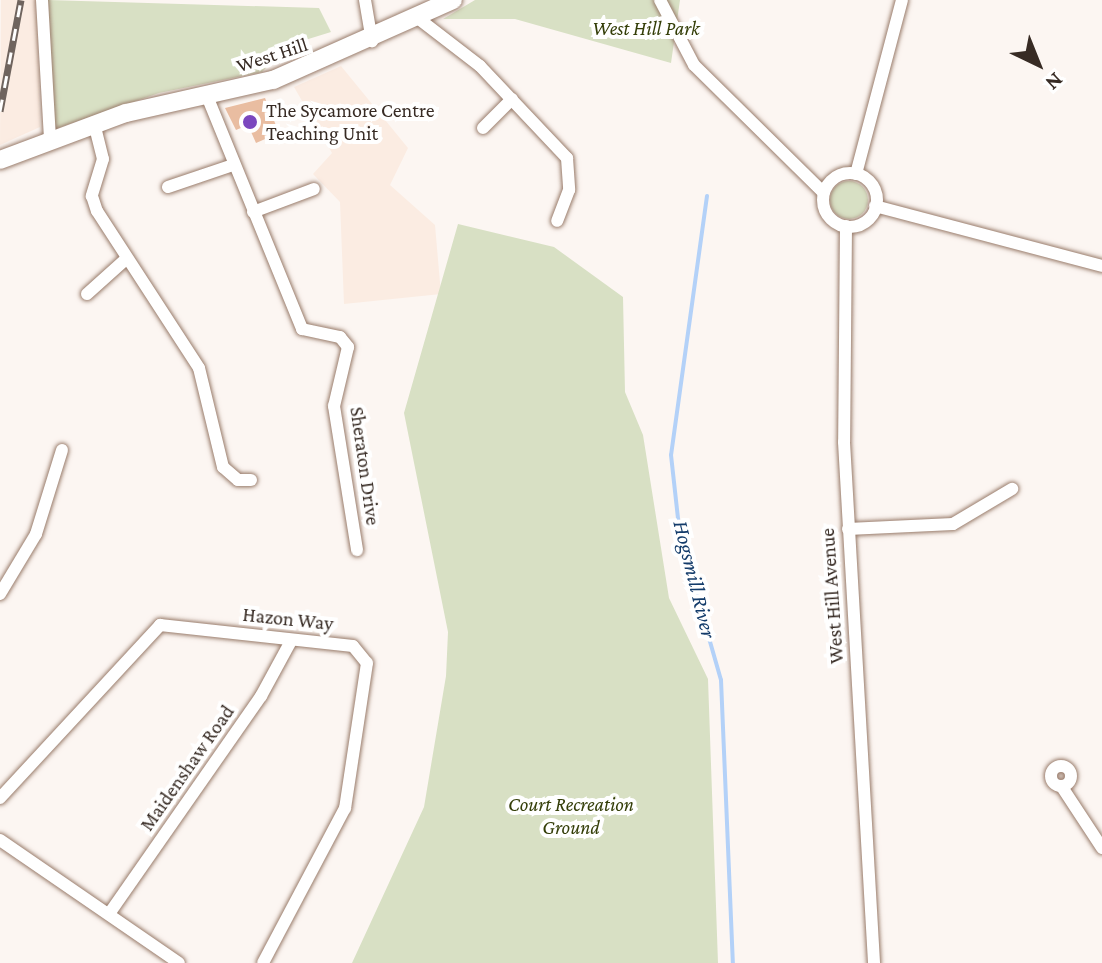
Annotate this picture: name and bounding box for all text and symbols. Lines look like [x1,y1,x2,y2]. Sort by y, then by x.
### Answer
park label: West Hill Park [592,16,700,40]
north arrow [998,24,1078,104]
street label: West Hill [233,32,311,78]
text: N [1041,68,1069,96]
place label: The Sycamore Centre Teaching Unit [266,98,434,145]
marker: The Sycamore Centre Teaching Unit [241,113,259,131]
street label: Sheraton Drive [345,405,385,527]
water label: Hogsmill River [668,517,722,641]
street label: West Hill Avenue [815,527,849,665]
street label: Hazon Way [241,602,335,636]
street label: Maidenshaw Road [135,701,239,835]
park label: Court Recreation Ground [508,793,634,840]

